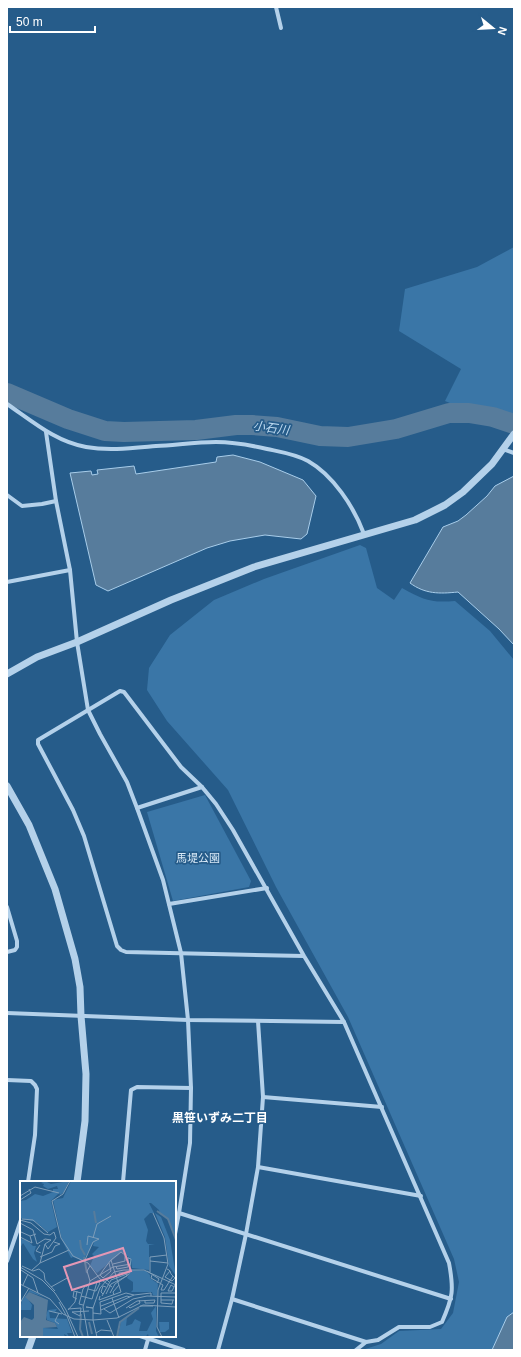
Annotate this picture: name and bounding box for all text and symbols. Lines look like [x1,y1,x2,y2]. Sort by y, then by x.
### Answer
scale bar [10,8,95,34]
north arrow [473,8,513,48]
text: 50 m [16,15,43,29]
text: N [496,25,509,37]
water label: 小石川 [252,419,292,438]
park label: 馬堤公園 [176,852,220,864]
district label: 黒笹いずみ二丁目 [172,1111,268,1125]
inset map [20,1181,176,1337]

